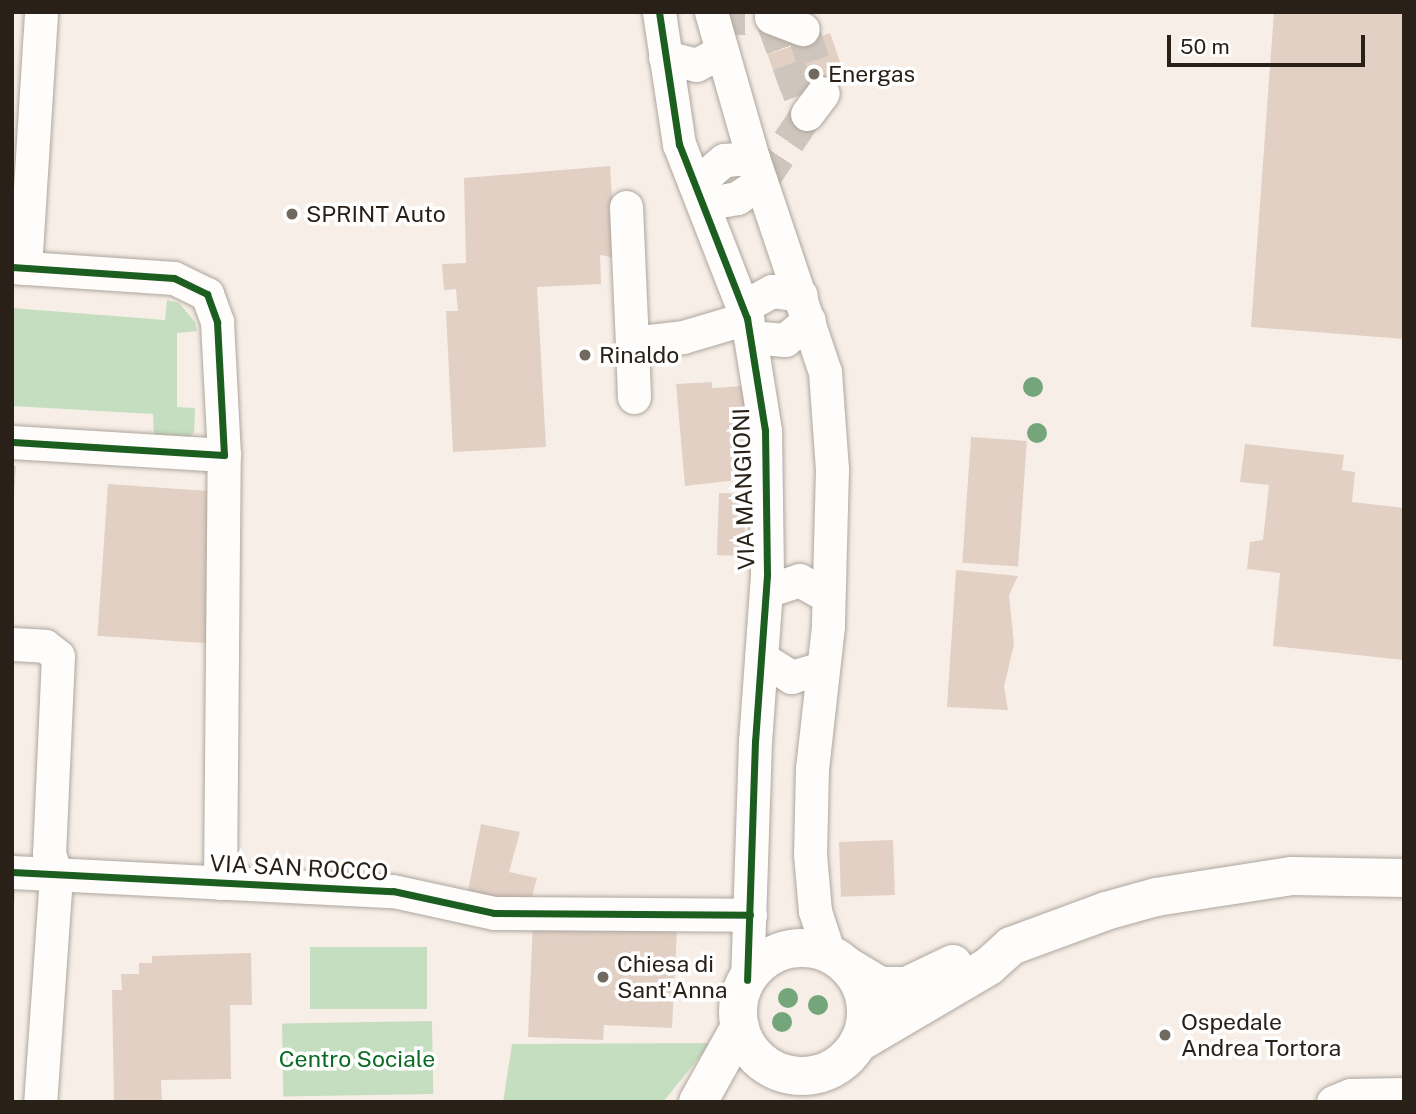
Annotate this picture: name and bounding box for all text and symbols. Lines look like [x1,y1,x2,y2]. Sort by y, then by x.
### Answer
scale bar [1171,21,1369,65]
text: 50 m [1180,34,1230,59]
place label: Energas [828,60,915,88]
marker: Energas [806,66,822,82]
place label: SPRINT Auto [306,200,446,228]
marker: SPRINT Auto [284,206,300,222]
place label: Rinaldo [599,341,679,369]
marker: Rinaldo [577,347,593,363]
street label: VIA MANGIONI [727,408,761,570]
street label: VIA SAN ROCCO [209,850,389,886]
place label: Chiesa di Sant'Anna [617,950,728,1004]
marker: Chiesa di Sant'Anna [595,969,611,985]
place label: Ospedale Andrea Tortora [1181,1008,1341,1062]
marker: Ospedale Andrea Tortora [1155,1025,1175,1045]
park label: Centro Sociale [279,1045,435,1073]

